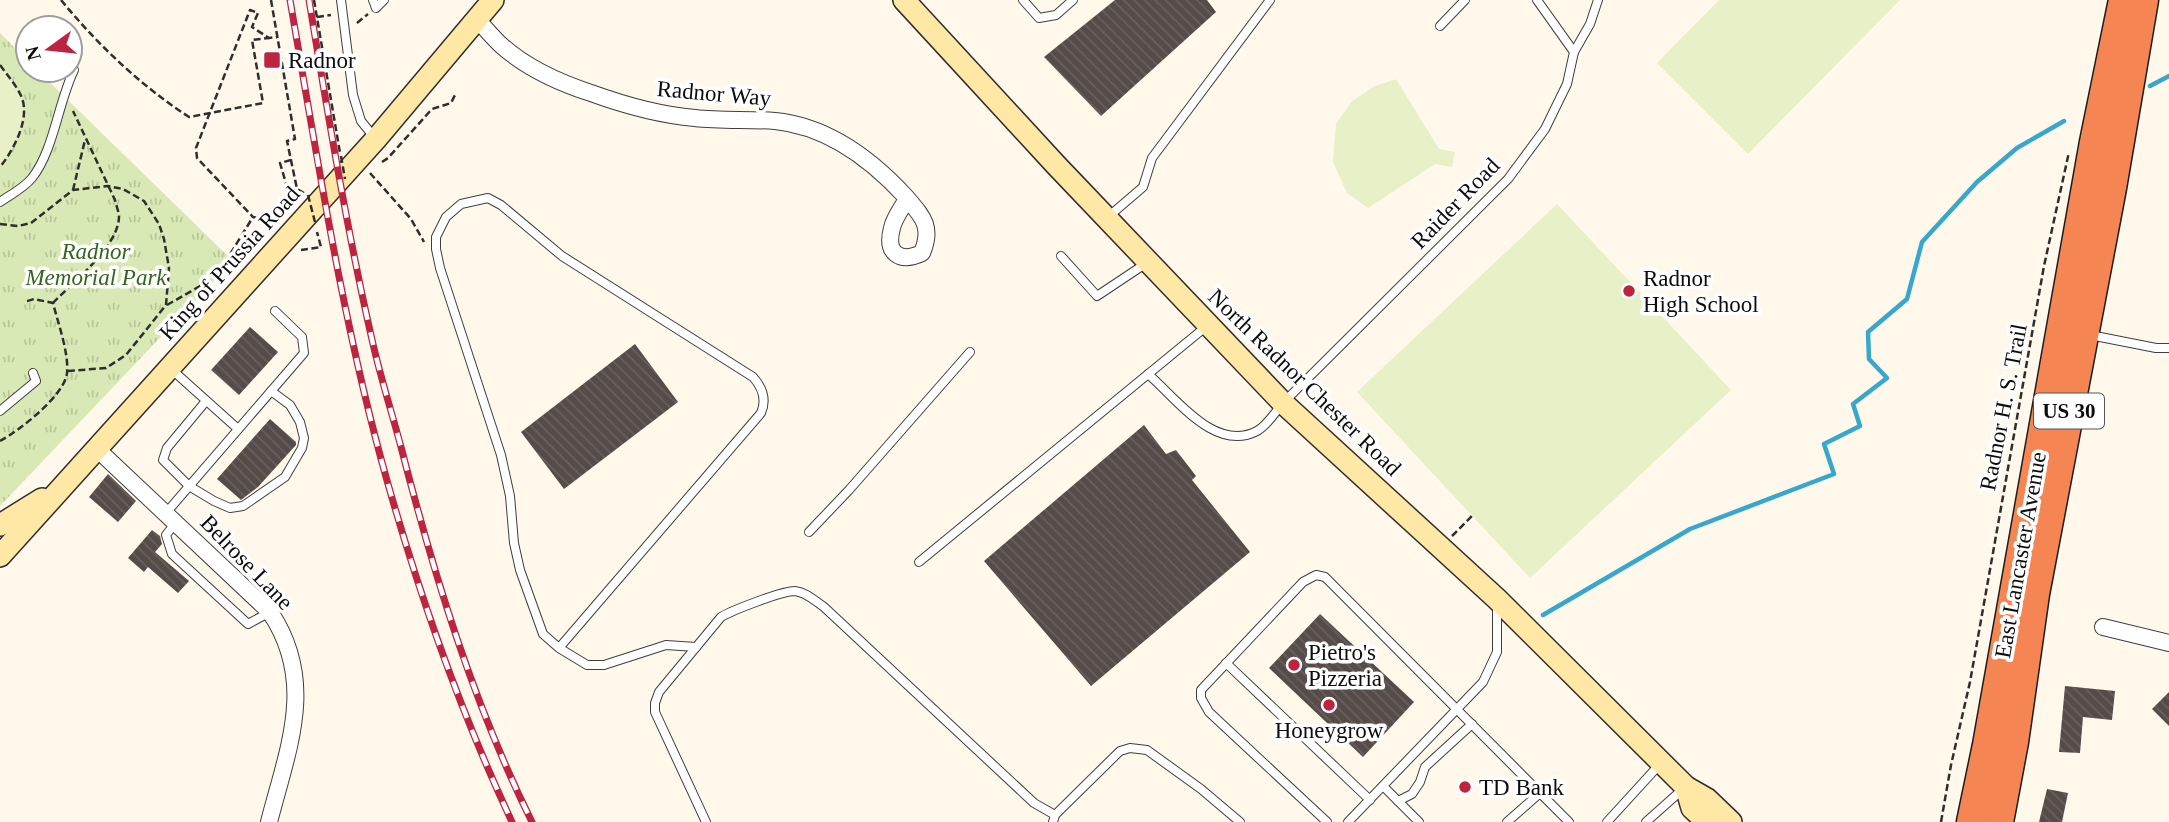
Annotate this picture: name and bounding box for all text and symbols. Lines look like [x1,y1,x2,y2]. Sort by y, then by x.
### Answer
north arrow [14,14,84,84]
text: N [21,44,45,63]
place label: Radnor [288,48,356,73]
marker: Radnor [262,50,282,70]
street label: Radnor Way [656,76,773,111]
street label: Raider Road [1406,153,1505,254]
street label: King of Prussia Road [154,181,305,345]
park label: Radnor Memorial Park [24,239,167,290]
place label: Radnor High School [1643,266,1759,317]
marker: Radnor High School [1621,283,1637,299]
street label: North Radnor Chester Road [1203,284,1406,481]
street label: Radnor H. S. Trail [1975,322,2032,493]
road number: US 30 [2034,394,2104,428]
street label: East Lancaster Avenue [1990,450,2051,660]
street label: Belrose Lane [195,510,298,615]
place label: Pietro's Pizzeria [1308,640,1382,691]
marker: Pietro's Pizzeria [1286,657,1302,673]
marker: Honeygrow [1321,697,1337,713]
place label: Honeygrow [1275,718,1384,743]
place label: TD Bank [1479,775,1564,800]
marker: TD Bank [1457,779,1473,795]

